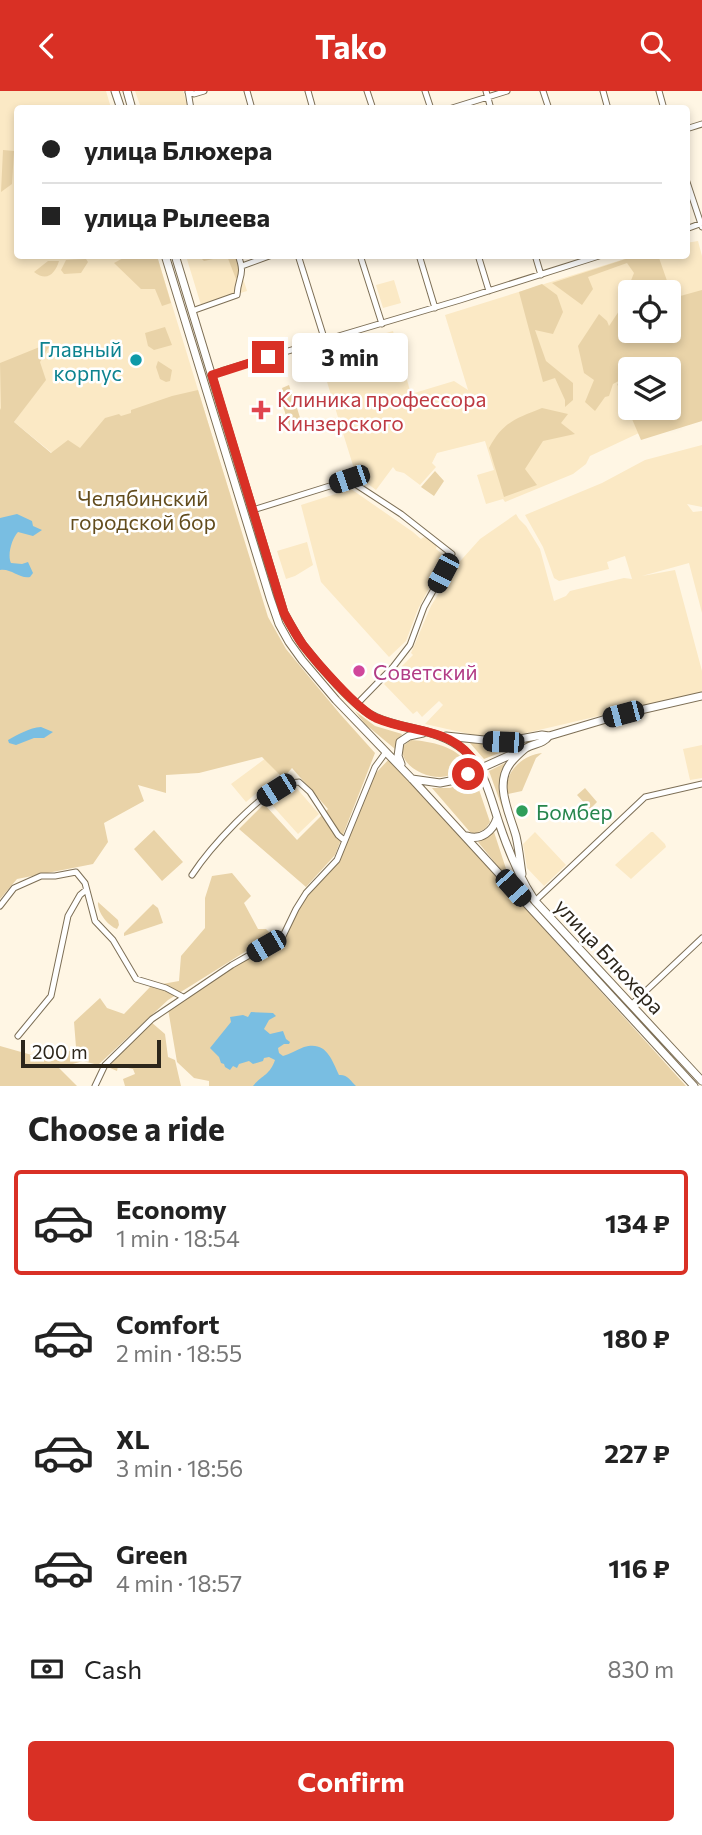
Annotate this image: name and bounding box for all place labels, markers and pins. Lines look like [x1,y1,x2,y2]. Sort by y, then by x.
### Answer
place label: Главный корпус [39,336,122,385]
marker: Главный корпус [128,352,144,368]
place label: Клиника профессора Кинзерского [277,386,486,435]
marker: Клиника профессора Кинзерского [251,400,271,420]
place label: Советский [373,659,478,684]
marker: Советский [351,663,367,679]
place label: Бомбер [536,799,613,824]
marker: Бомбер [514,803,530,819]

